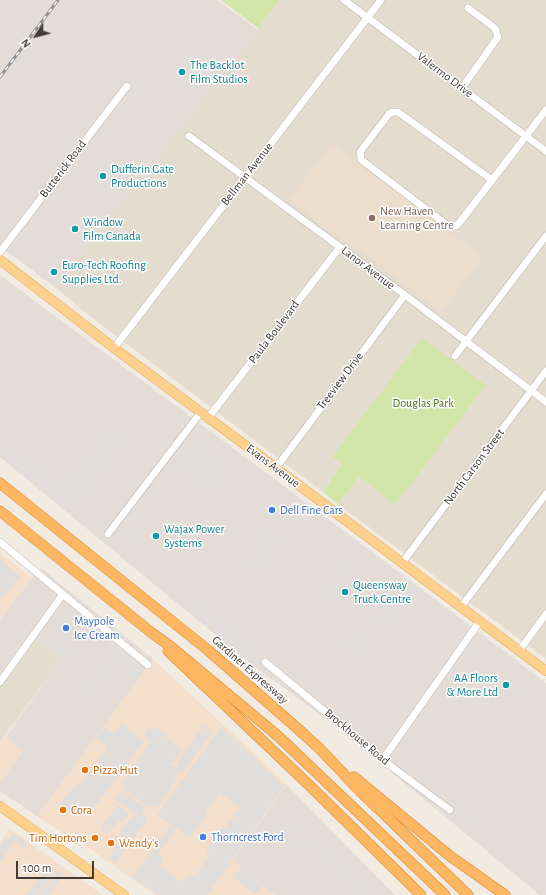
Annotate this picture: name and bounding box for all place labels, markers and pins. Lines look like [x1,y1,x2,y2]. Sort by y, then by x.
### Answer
place label: The Backlot Film Studios [190,58,248,86]
marker: The Backlot Film Studios [177,67,187,77]
place label: Dufferin Gate Productions [111,162,174,190]
marker: Dufferin Gate Productions [98,171,108,181]
place label: New Haven Learning Centre [380,204,454,232]
marker: New Haven Learning Centre [367,213,377,223]
place label: Window Film Canada [83,215,141,243]
marker: Window Film Canada [70,224,80,234]
place label: Euro-Tech Roofing Supplies Ltd. [62,258,146,286]
marker: Euro-Tech Roofing Supplies Ltd. [49,267,59,277]
place label: Dell Fine Cars [280,503,343,517]
marker: Dell Fine Cars [267,505,277,515]
place label: Wajax Power Systems [164,522,224,550]
marker: Wajax Power Systems [151,531,161,541]
place label: Queensway Truck Centre [353,578,411,606]
marker: Queensway Truck Centre [340,587,350,597]
place label: Maypole Ice Cream [74,614,120,642]
marker: Maypole Ice Cream [61,623,71,633]
place label: AA Floors & More Ltd [446,671,498,699]
marker: AA Floors & More Ltd [501,680,511,690]
place label: Pizza Hut [93,763,138,777]
marker: Pizza Hut [80,765,90,775]
place label: Cora [71,803,92,817]
marker: Cora [58,805,68,815]
place label: Thorncrest Ford [211,830,284,844]
place label: Tim Hortons [29,831,87,845]
marker: Thorncrest Ford [198,832,208,842]
marker: Tim Hortons [90,833,100,843]
place label: Wendy's [119,836,159,850]
marker: Wendy's [106,838,116,848]

